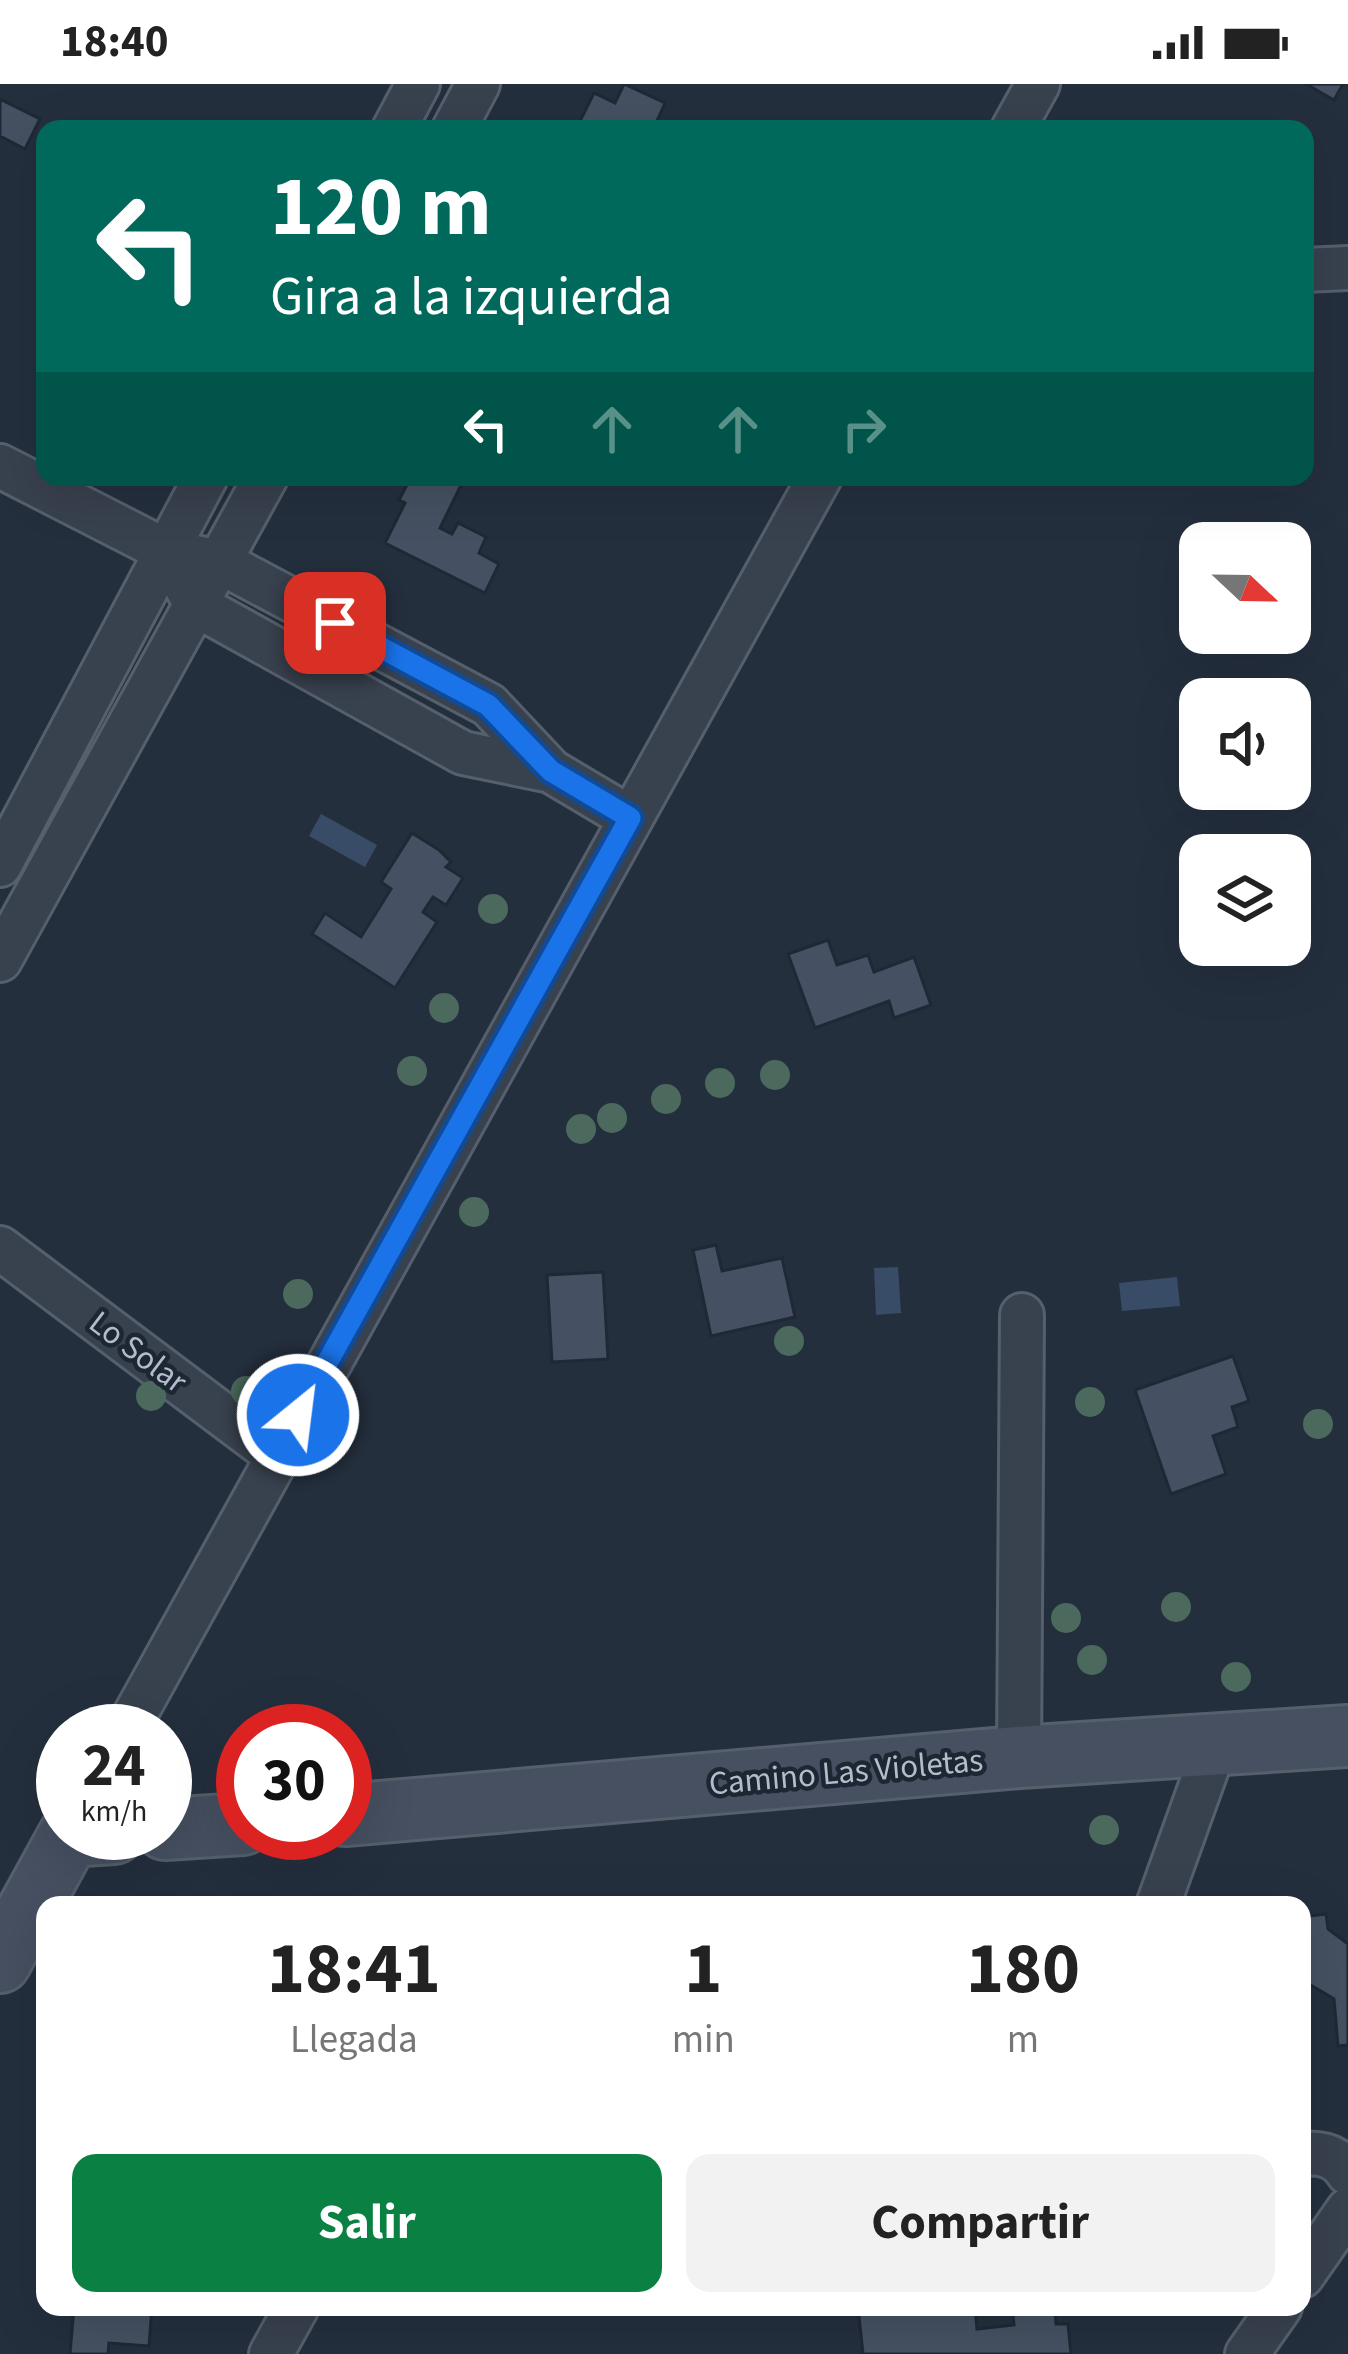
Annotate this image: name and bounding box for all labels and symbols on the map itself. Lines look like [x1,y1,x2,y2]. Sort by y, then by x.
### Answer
north arrow [1179,522,1311,654]
pin [284,572,386,674]
street label: Lo Solar [79,1299,197,1405]
position arrow [235,1352,361,1478]
speed limit sign: 30 [216,1704,372,1860]
street label: Camino Las Violetas [707,1737,985,1807]

